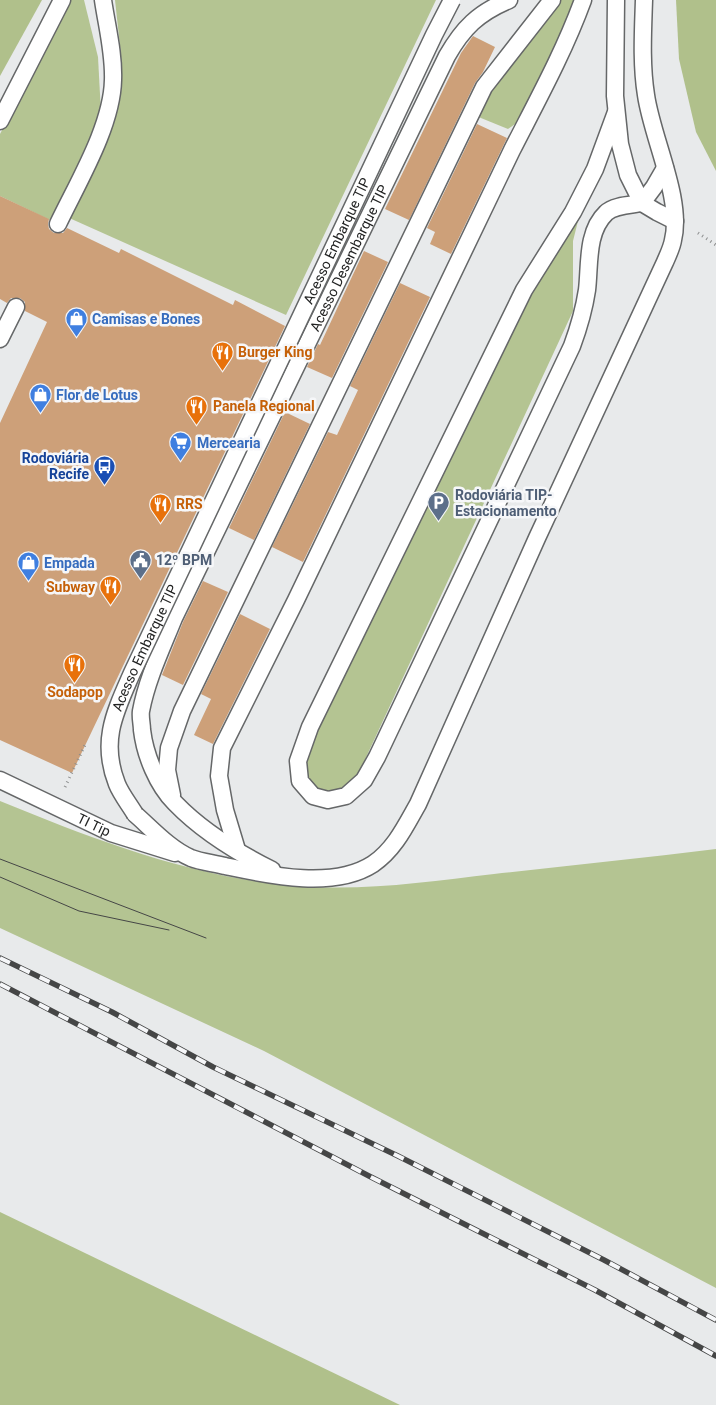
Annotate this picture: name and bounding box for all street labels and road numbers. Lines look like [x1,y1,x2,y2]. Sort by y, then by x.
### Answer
street label: Acesso Embarque TIP [300,175,373,306]
street label: Acesso Desembarque TIP [307,182,391,334]
street label: Acesso Embarque TIP [109,582,181,713]
street label: TI Tip [75,810,113,840]

